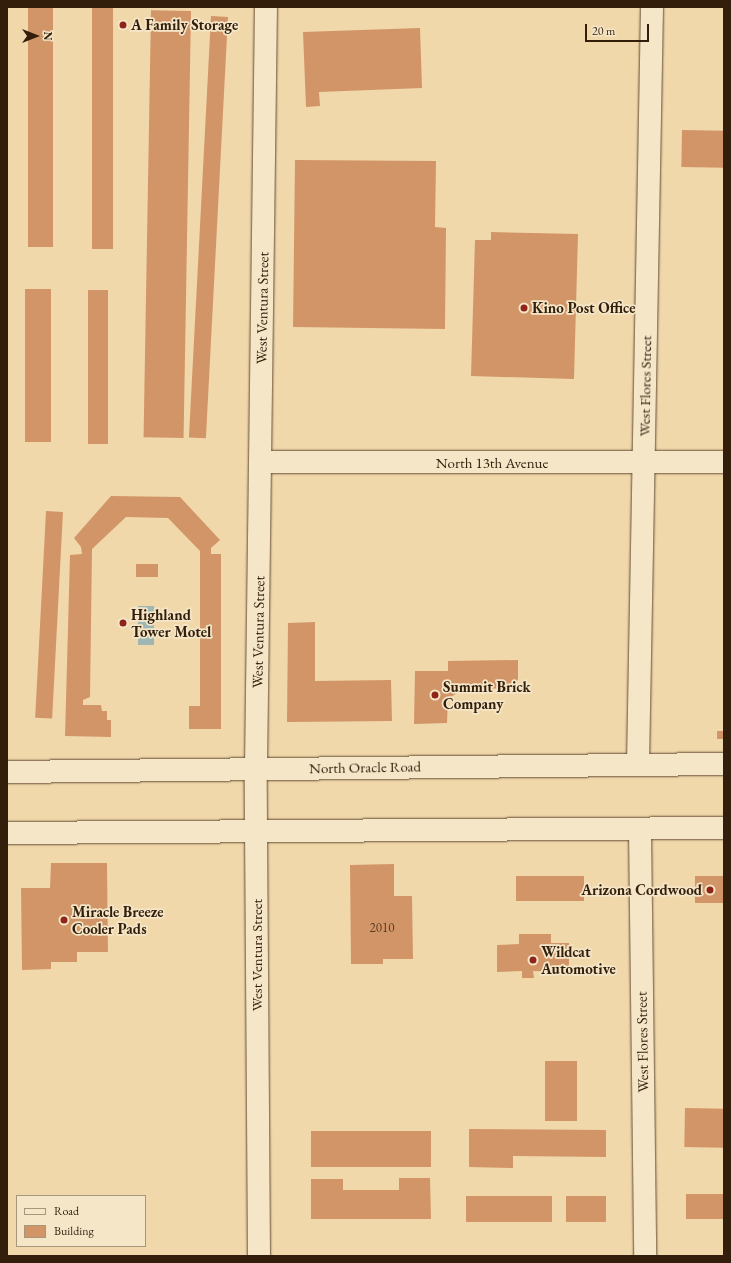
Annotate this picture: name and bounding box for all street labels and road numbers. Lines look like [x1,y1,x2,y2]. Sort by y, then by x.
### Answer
street label: West Ventura Street [252,252,272,364]
street label: West Flores Street [635,335,655,437]
street label: North 13th Avenue [436,454,548,472]
street label: West Ventura Street [248,576,268,688]
street label: North Oracle Road [309,757,421,777]
street label: West Ventura Street [248,899,266,1011]
street label: West Flores Street [632,991,652,1093]

